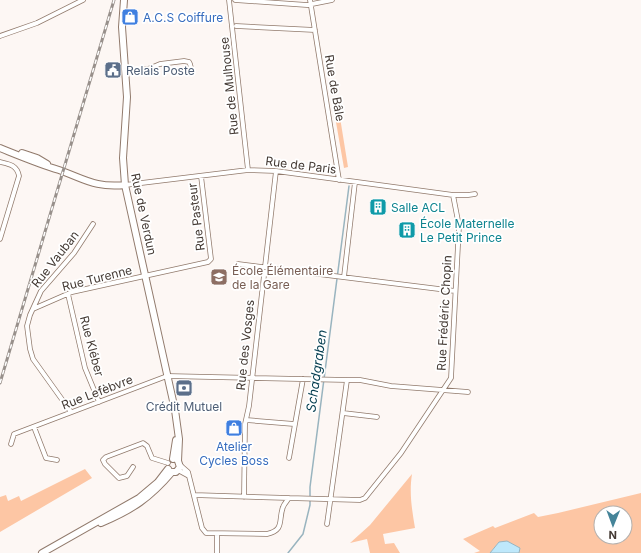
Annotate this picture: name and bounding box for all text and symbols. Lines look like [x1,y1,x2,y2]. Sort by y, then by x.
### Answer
shop icon: A.C.S Coiffure [120,7,140,27]
place label: A.C.S Coiffure [143,10,223,25]
street label: Rue de Mulhouse [216,36,242,136]
street label: Rue de Bâle [322,54,348,122]
public building icon: Relais Poste [103,60,123,80]
place label: Relais Poste [126,63,195,78]
street label: Rue de Paris [265,153,337,177]
street label: Rue de Verdun [128,172,160,256]
street label: Rue Pasteur [184,182,208,252]
building icon: Salle ACL [368,197,388,217]
place label: Salle ACL [391,200,445,215]
place label: École Maternelle Le Petit Prince [420,216,515,245]
building icon: École Maternelle Le Petit Prince [397,220,417,240]
street label: Rue Vauban [28,228,82,290]
street label: Rue Frédéric Chopin [433,255,455,371]
street label: Rue Turenne [60,262,134,294]
place label: École Élémentaire de la Gare [232,263,333,292]
school or university icon: École Élémentaire de la Gare [209,267,229,287]
street label: Rue des Vosges [233,299,257,391]
street label: Rue Kléber [77,314,107,378]
water label: Schadgraben [302,328,330,413]
street label: Rue Lefèbvre [59,372,135,412]
bank icon: Crédit Mutuel [174,378,194,398]
place label: Crédit Mutuel [146,399,222,414]
shop icon: Atelier Cycles Boss [224,418,244,438]
place label: Atelier Cycles Boss [199,439,269,468]
north arrow [593,505,633,545]
text: N [609,528,617,542]

